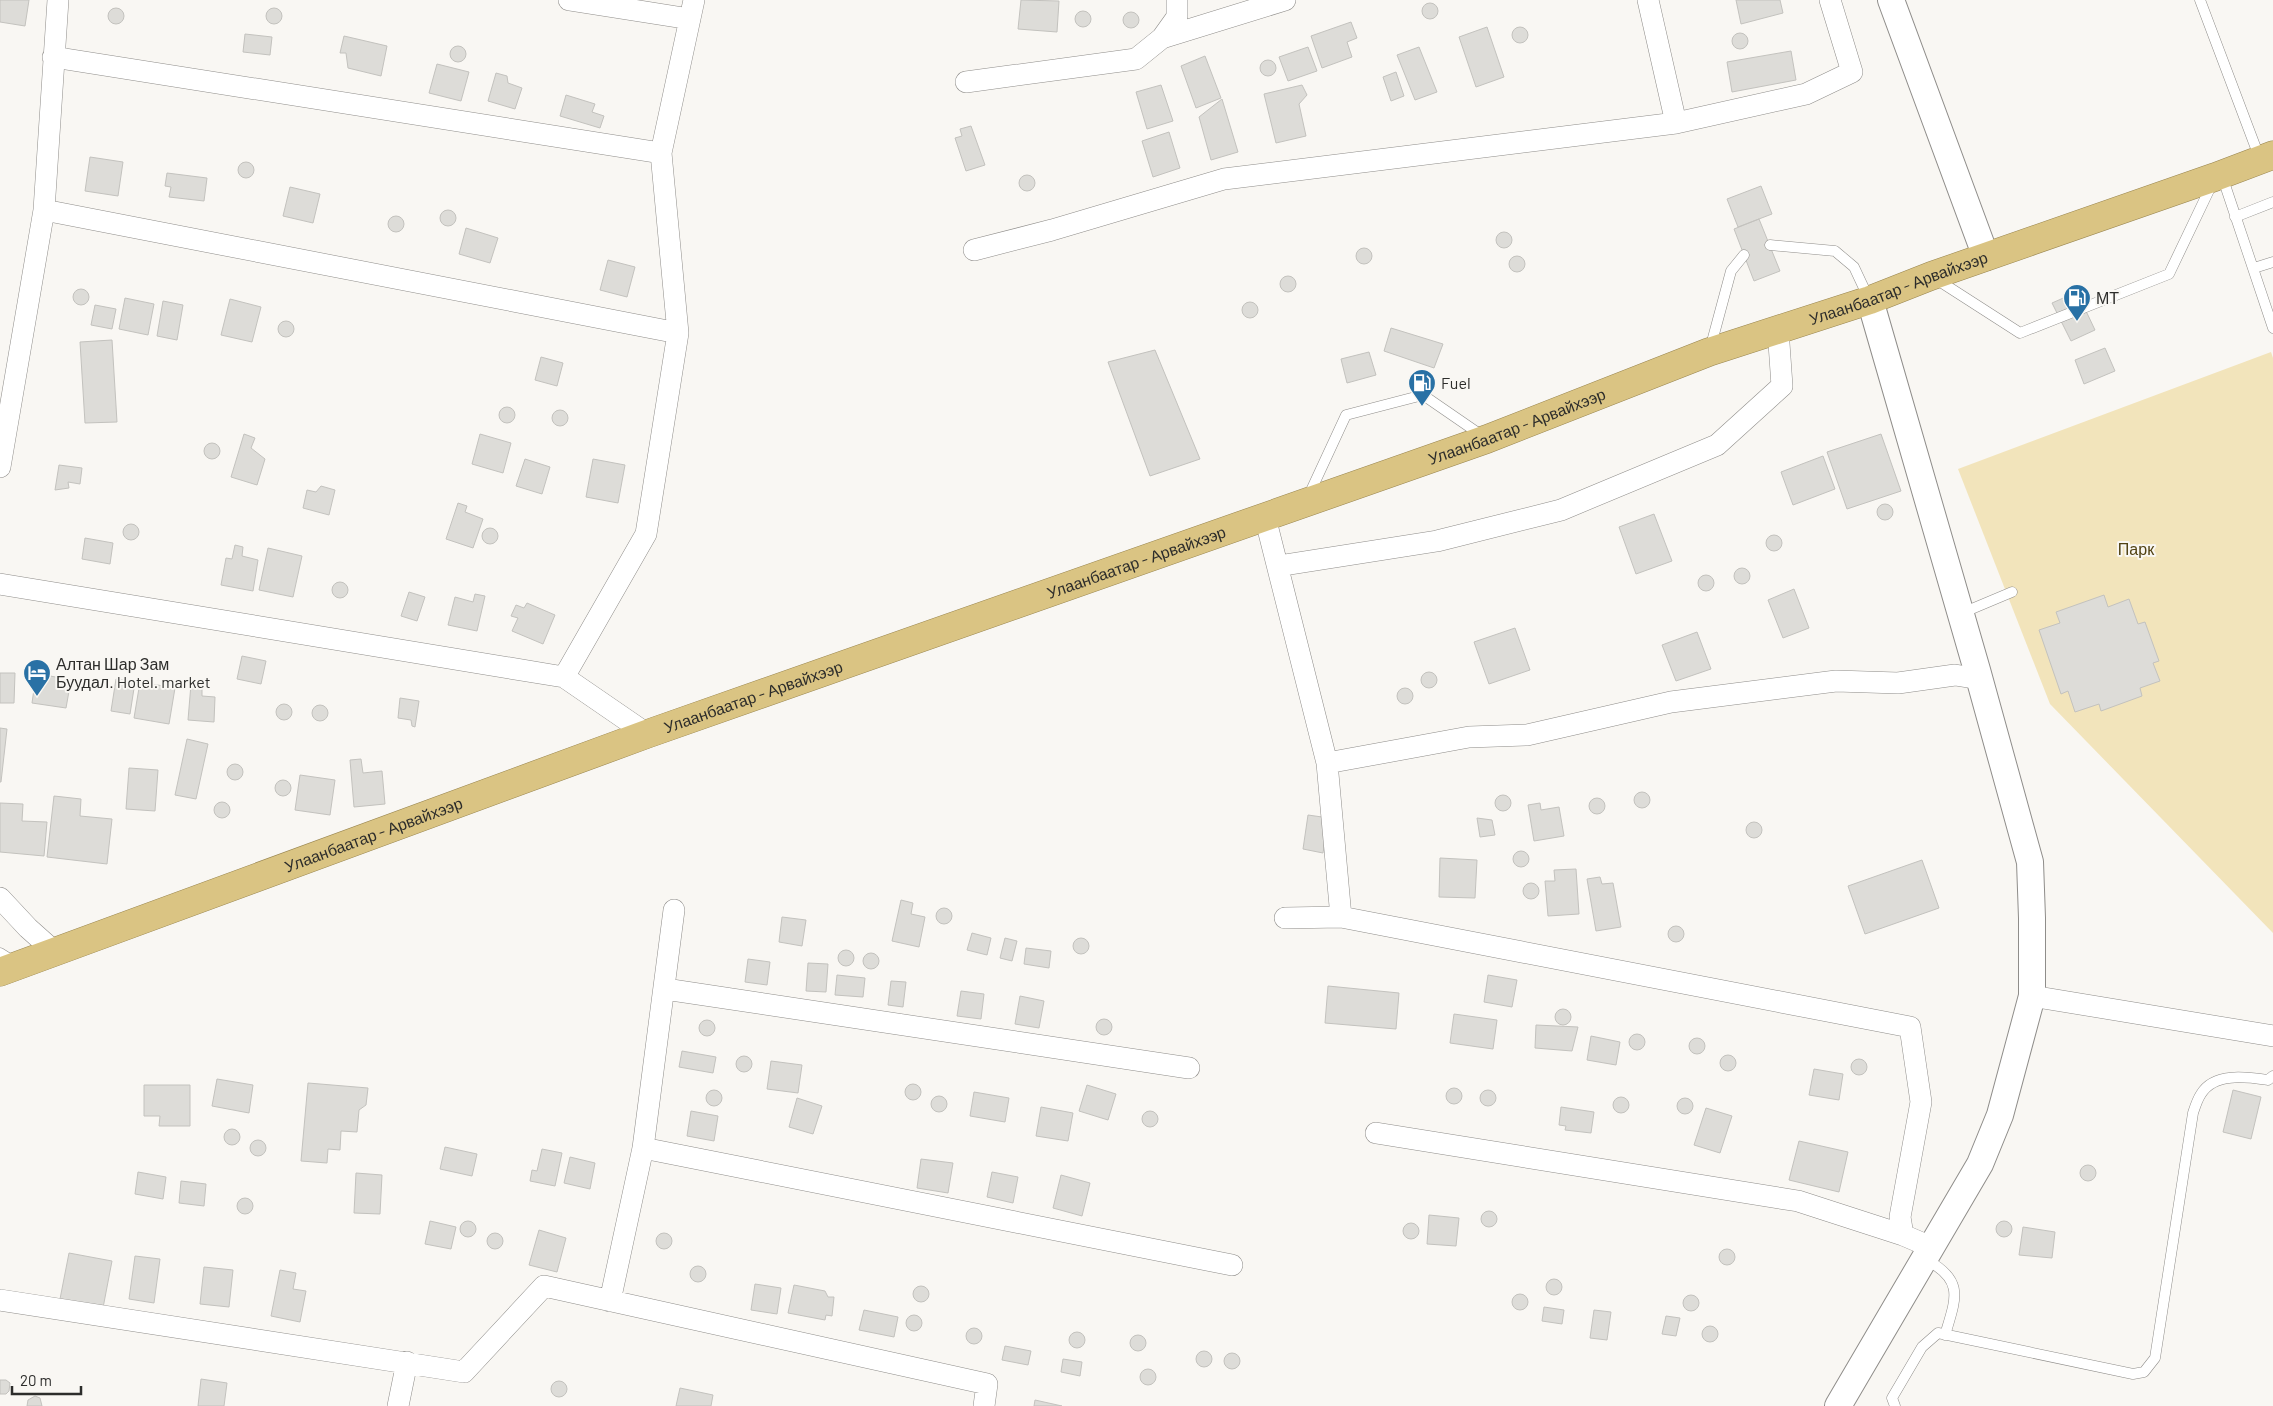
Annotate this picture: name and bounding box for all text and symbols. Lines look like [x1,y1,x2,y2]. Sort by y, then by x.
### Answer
street label: Улаанбаатар - Арвайхээр [1807,247,1990,328]
fuel station icon: МТ [2062,283,2092,322]
place label: МТ [2096,288,2119,307]
fuel station icon: Fuel [1407,368,1437,407]
place label: Fuel [1441,373,1471,392]
street label: Улаанбаатар - Арвайхээр [1425,384,1608,468]
street label: Улаанбаатар - Арвайхээр [1044,522,1228,602]
park label: Парк [2118,539,2155,558]
place label: Алтан Шар Зам Буудал. Hotel. market [56,654,211,691]
street label: Улаанбаатар - Арвайхээр [661,656,845,736]
hotel icon: Алтан Шар Зам Буудал. Hotel. market [22,658,52,697]
street label: Улаанбаатар - Арвайхээр [282,793,465,876]
scale bar [12,1364,81,1396]
text: 20 m [20,1371,52,1389]

